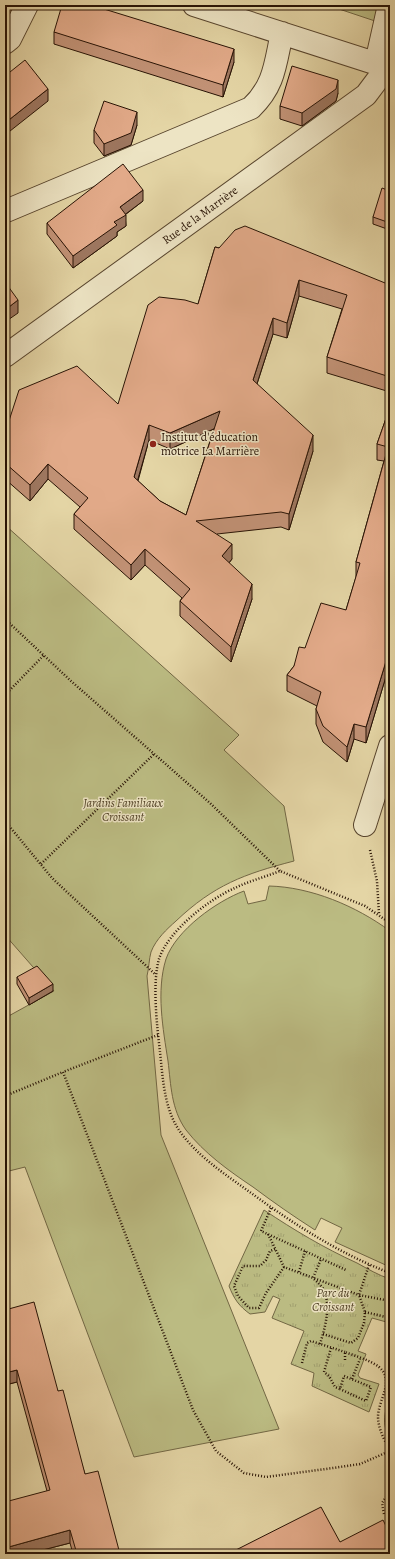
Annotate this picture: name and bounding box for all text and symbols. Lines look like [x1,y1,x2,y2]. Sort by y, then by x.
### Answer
street label: Rue de la Marrière [159,182,241,248]
place label: Institut d'éducation motrice La Marrière [161,429,259,459]
marker: Institut d'éducation motrice La Marrière [148,439,158,449]
park label: Jardins Familiaux Croissant [82,795,163,825]
park label: Parc du Croissant [312,1285,355,1315]

